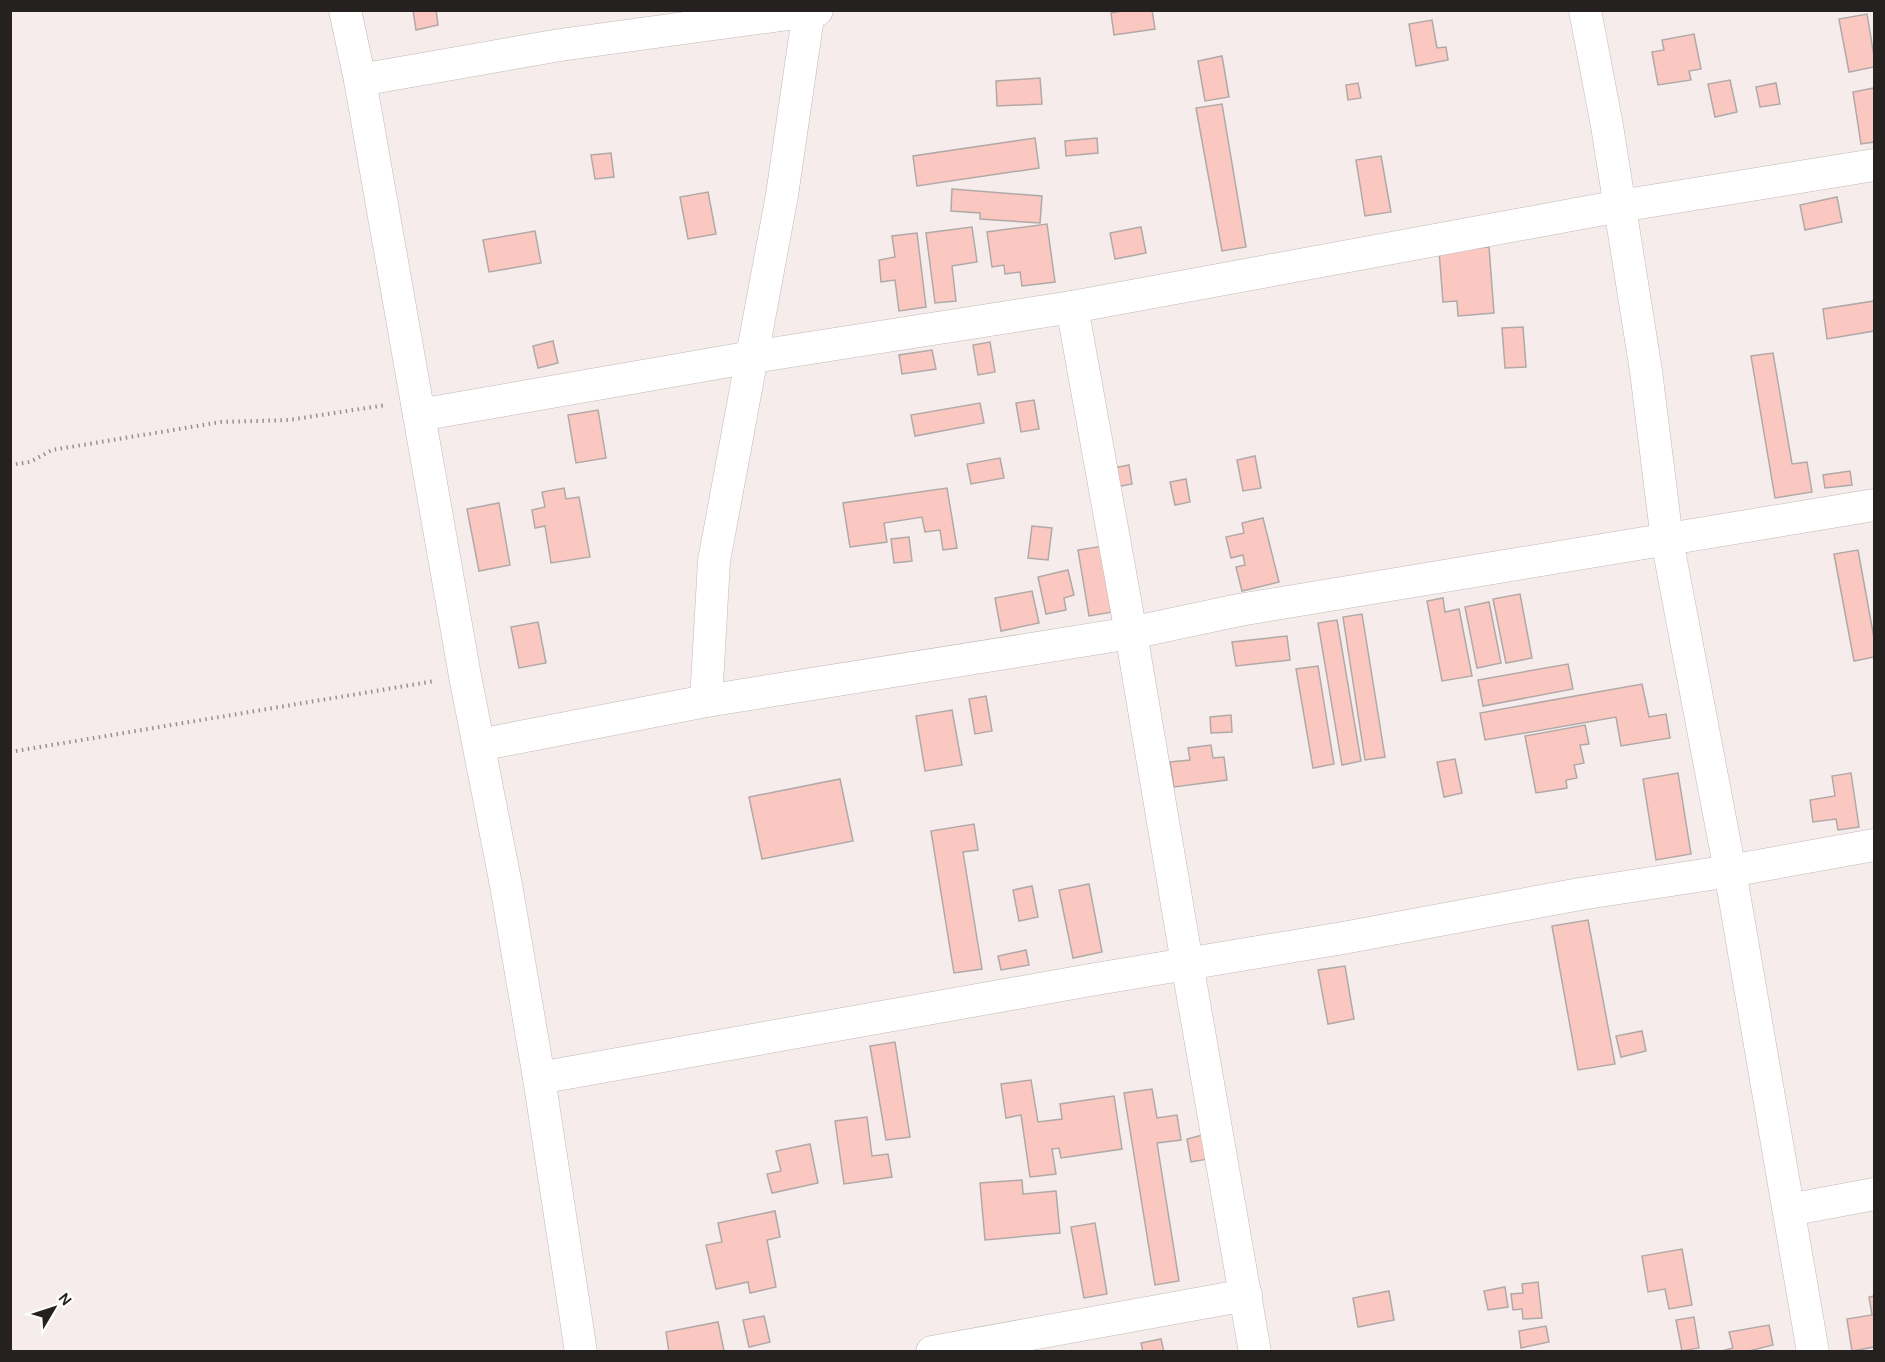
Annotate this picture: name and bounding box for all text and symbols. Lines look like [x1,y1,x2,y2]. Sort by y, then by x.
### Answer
north arrow [24,1278,84,1338]
text: N [54,1288,76,1309]

